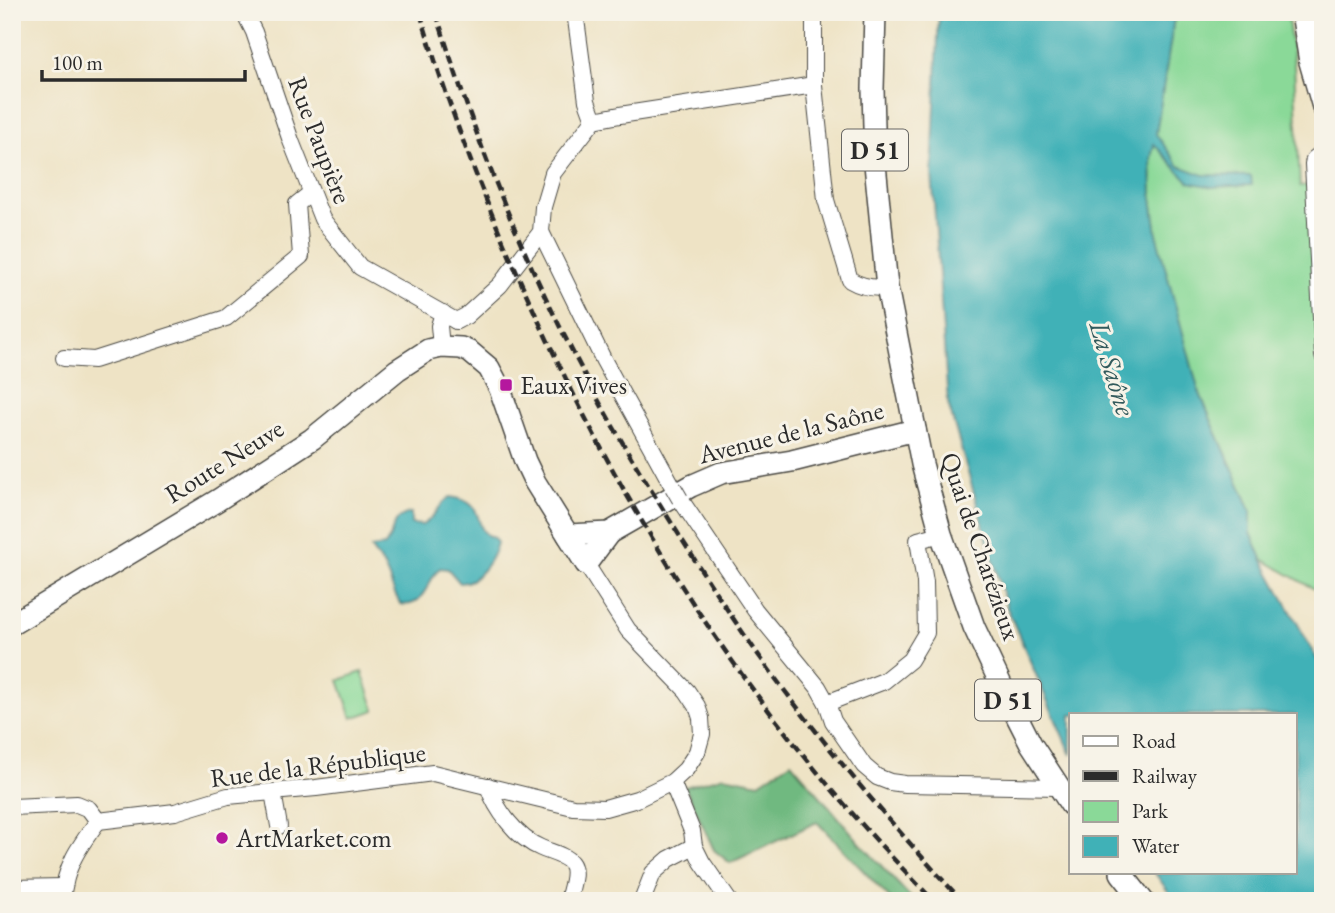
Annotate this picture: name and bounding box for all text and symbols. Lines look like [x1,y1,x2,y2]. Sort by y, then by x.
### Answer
scale bar [42,38,245,82]
text: 100 m [52,49,103,76]
street label: Rue Paupière [280,72,360,208]
road number: D 51 [842,130,908,170]
water label: La Saône [1081,315,1145,420]
place label: Eaux Vives [520,368,627,402]
marker: Eaux Vives [498,377,514,393]
street label: Avenue de la Saône [694,393,887,472]
street label: Route Neuve [158,411,290,511]
street label: Quai de Charézieux [933,448,1029,645]
road number: D 51 [975,680,1041,720]
legend [1069,713,1296,874]
text: Road [1132,727,1176,754]
street label: Rue de la République [208,735,428,795]
text: Railway [1132,762,1198,789]
text: Park [1132,797,1169,824]
place label: ArtMarket.com [235,821,392,855]
marker: ArtMarket.com [214,830,230,846]
text: Water [1132,832,1179,859]

